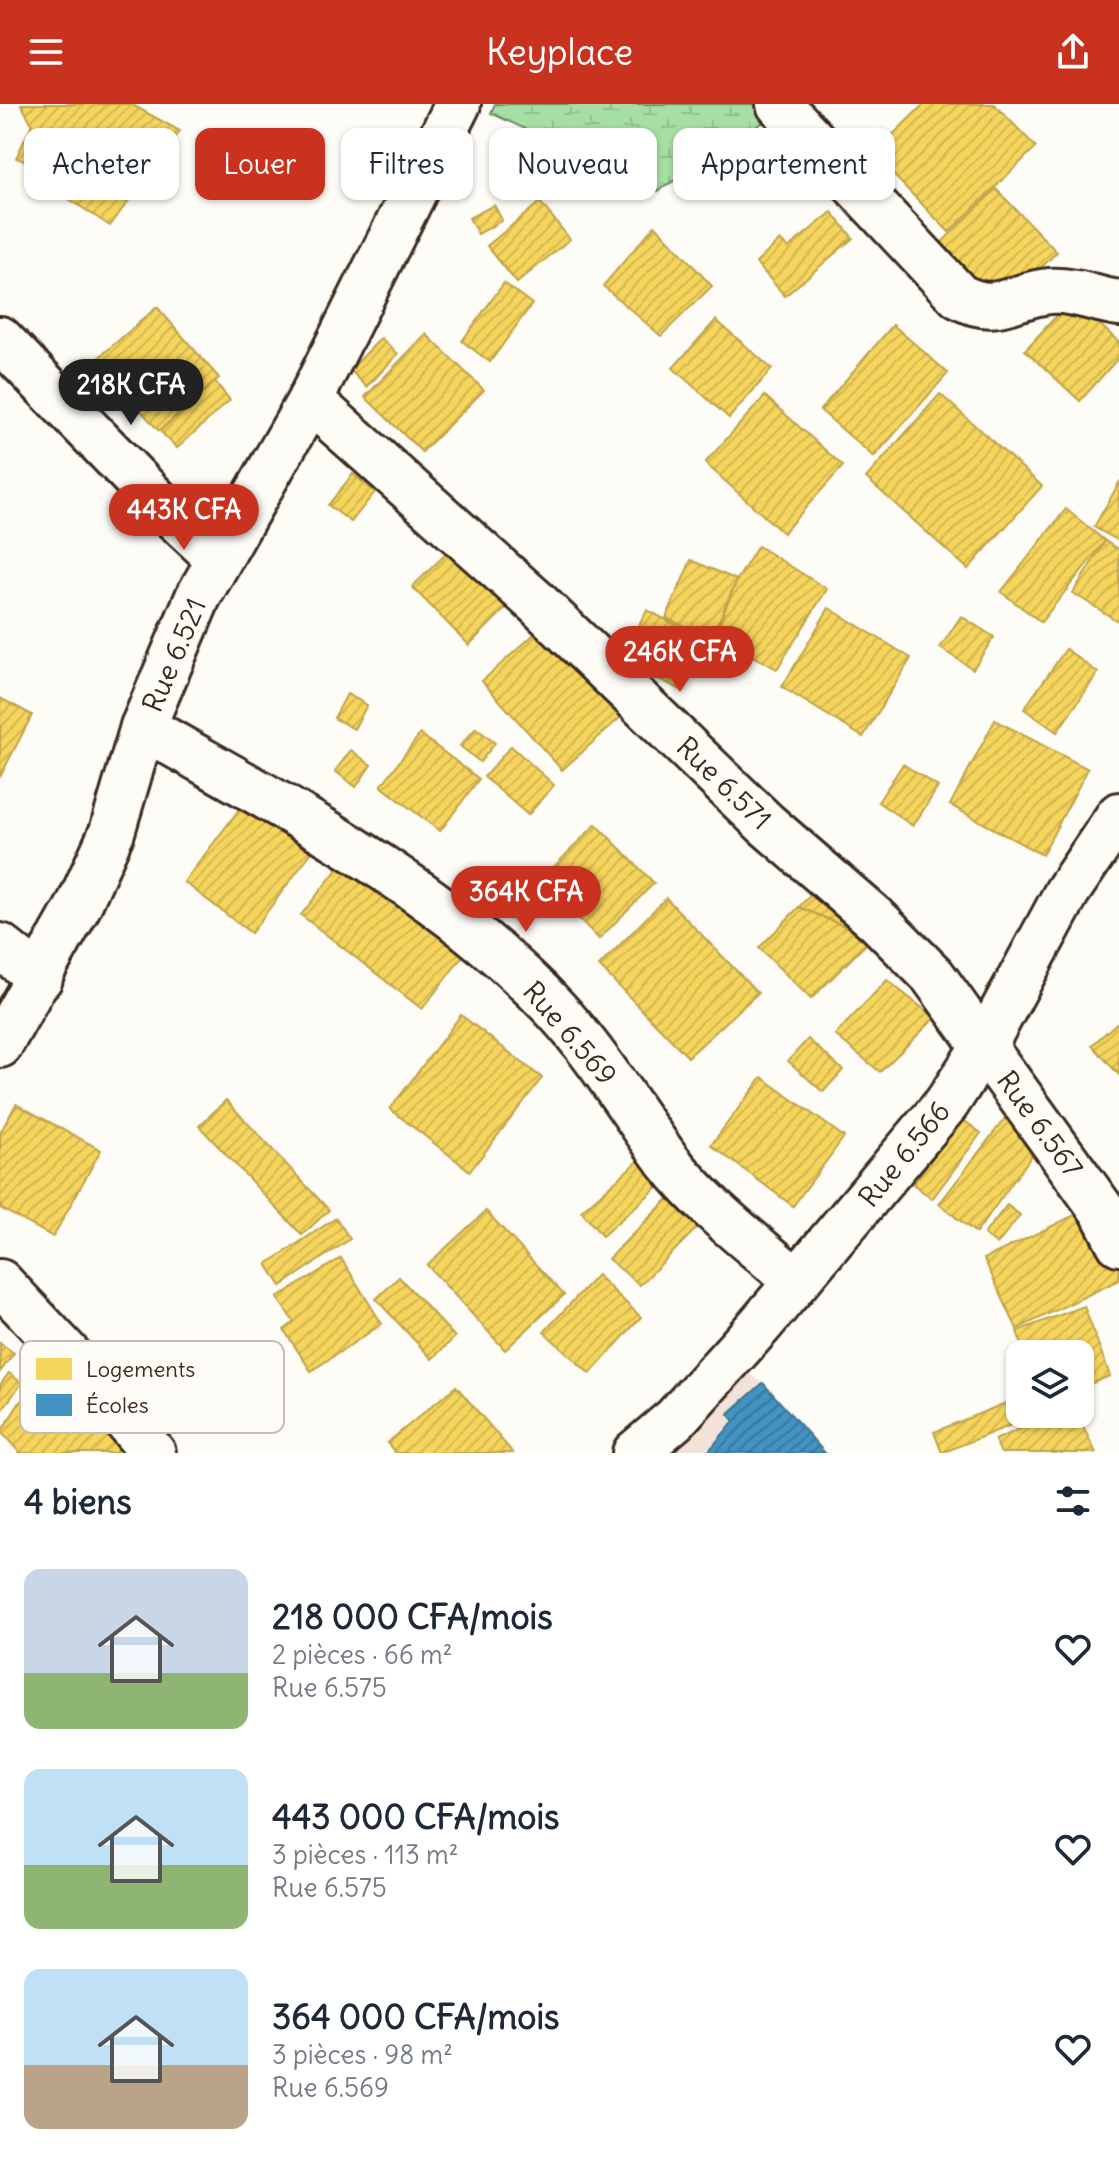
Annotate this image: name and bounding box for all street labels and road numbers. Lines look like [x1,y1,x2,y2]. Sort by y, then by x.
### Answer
street label: Rue 6.521 [134,593,214,717]
street label: Rue 6.571 [669,729,779,837]
street label: Rue 6.569 [515,974,625,1092]
street label: Rue 6.567 [989,1063,1091,1185]
street label: Rue 6.566 [850,1094,958,1214]

